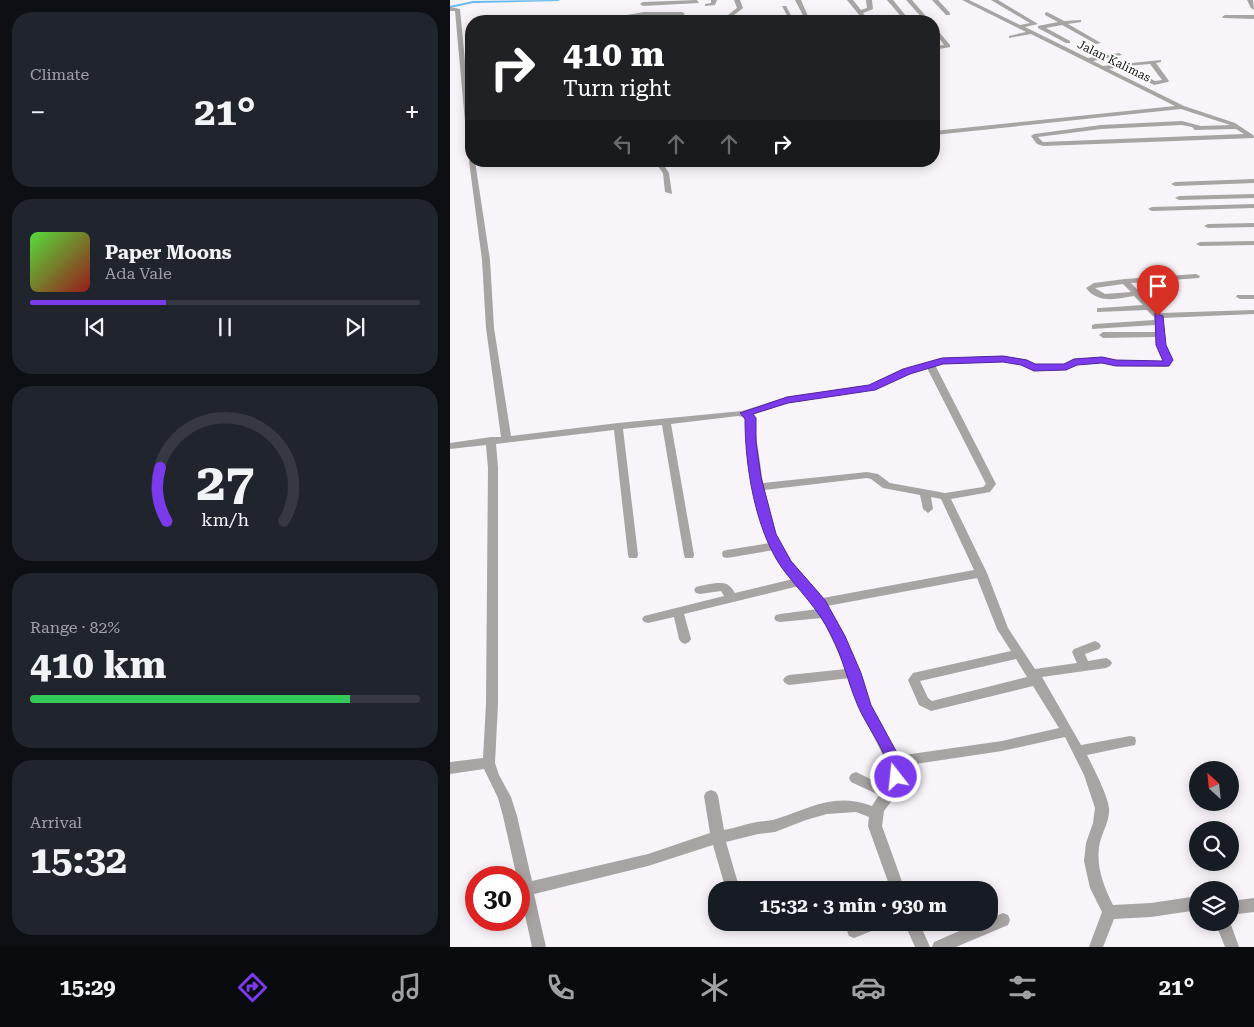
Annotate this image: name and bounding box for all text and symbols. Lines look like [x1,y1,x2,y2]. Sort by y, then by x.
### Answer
text: 410 m [563,34,664,75]
icon: right [480,35,545,100]
street label: Jalan Kalimas [1075,37,1153,85]
text: Climate [30,65,89,84]
text: Turn right [563,76,671,101]
text: 21° [194,90,256,134]
text: − [30,96,46,129]
text: + [404,96,420,129]
icon: left [609,130,637,158]
icon: ahead [662,130,690,158]
icon: ahead [715,130,743,158]
icon: right [768,130,796,158]
text: Paper Moons [105,241,232,264]
text: Ada Vale [105,264,172,283]
pin [1137,265,1179,316]
icon: arrive [1144,272,1172,300]
icon: previous [81,313,109,341]
icon: pause [211,313,239,341]
icon: next [341,313,369,341]
text: 27 [196,452,254,513]
text: km/h [201,509,249,530]
text: Range · 82% [30,618,120,637]
text: 410 km [30,643,166,687]
position arrow [869,750,921,802]
north arrow [1189,761,1239,811]
map controls [1189,761,1239,931]
text: Arrival [30,813,82,832]
button: search [1189,821,1239,871]
text: 15:32 [30,838,127,882]
speed limit sign: 30 [465,866,530,931]
button: layers [1189,881,1239,931]
text: 15:32 · 3 min · 930 m [759,894,947,917]
icon: directions [235,970,270,1005]
icon: music [389,970,424,1005]
icon: phone [543,970,578,1005]
icon: climate [697,970,732,1005]
icon: car [851,970,886,1005]
icon: filters [1005,970,1040,1005]
text: 15:29 [60,975,116,1000]
text: 21° [1159,975,1194,1000]

